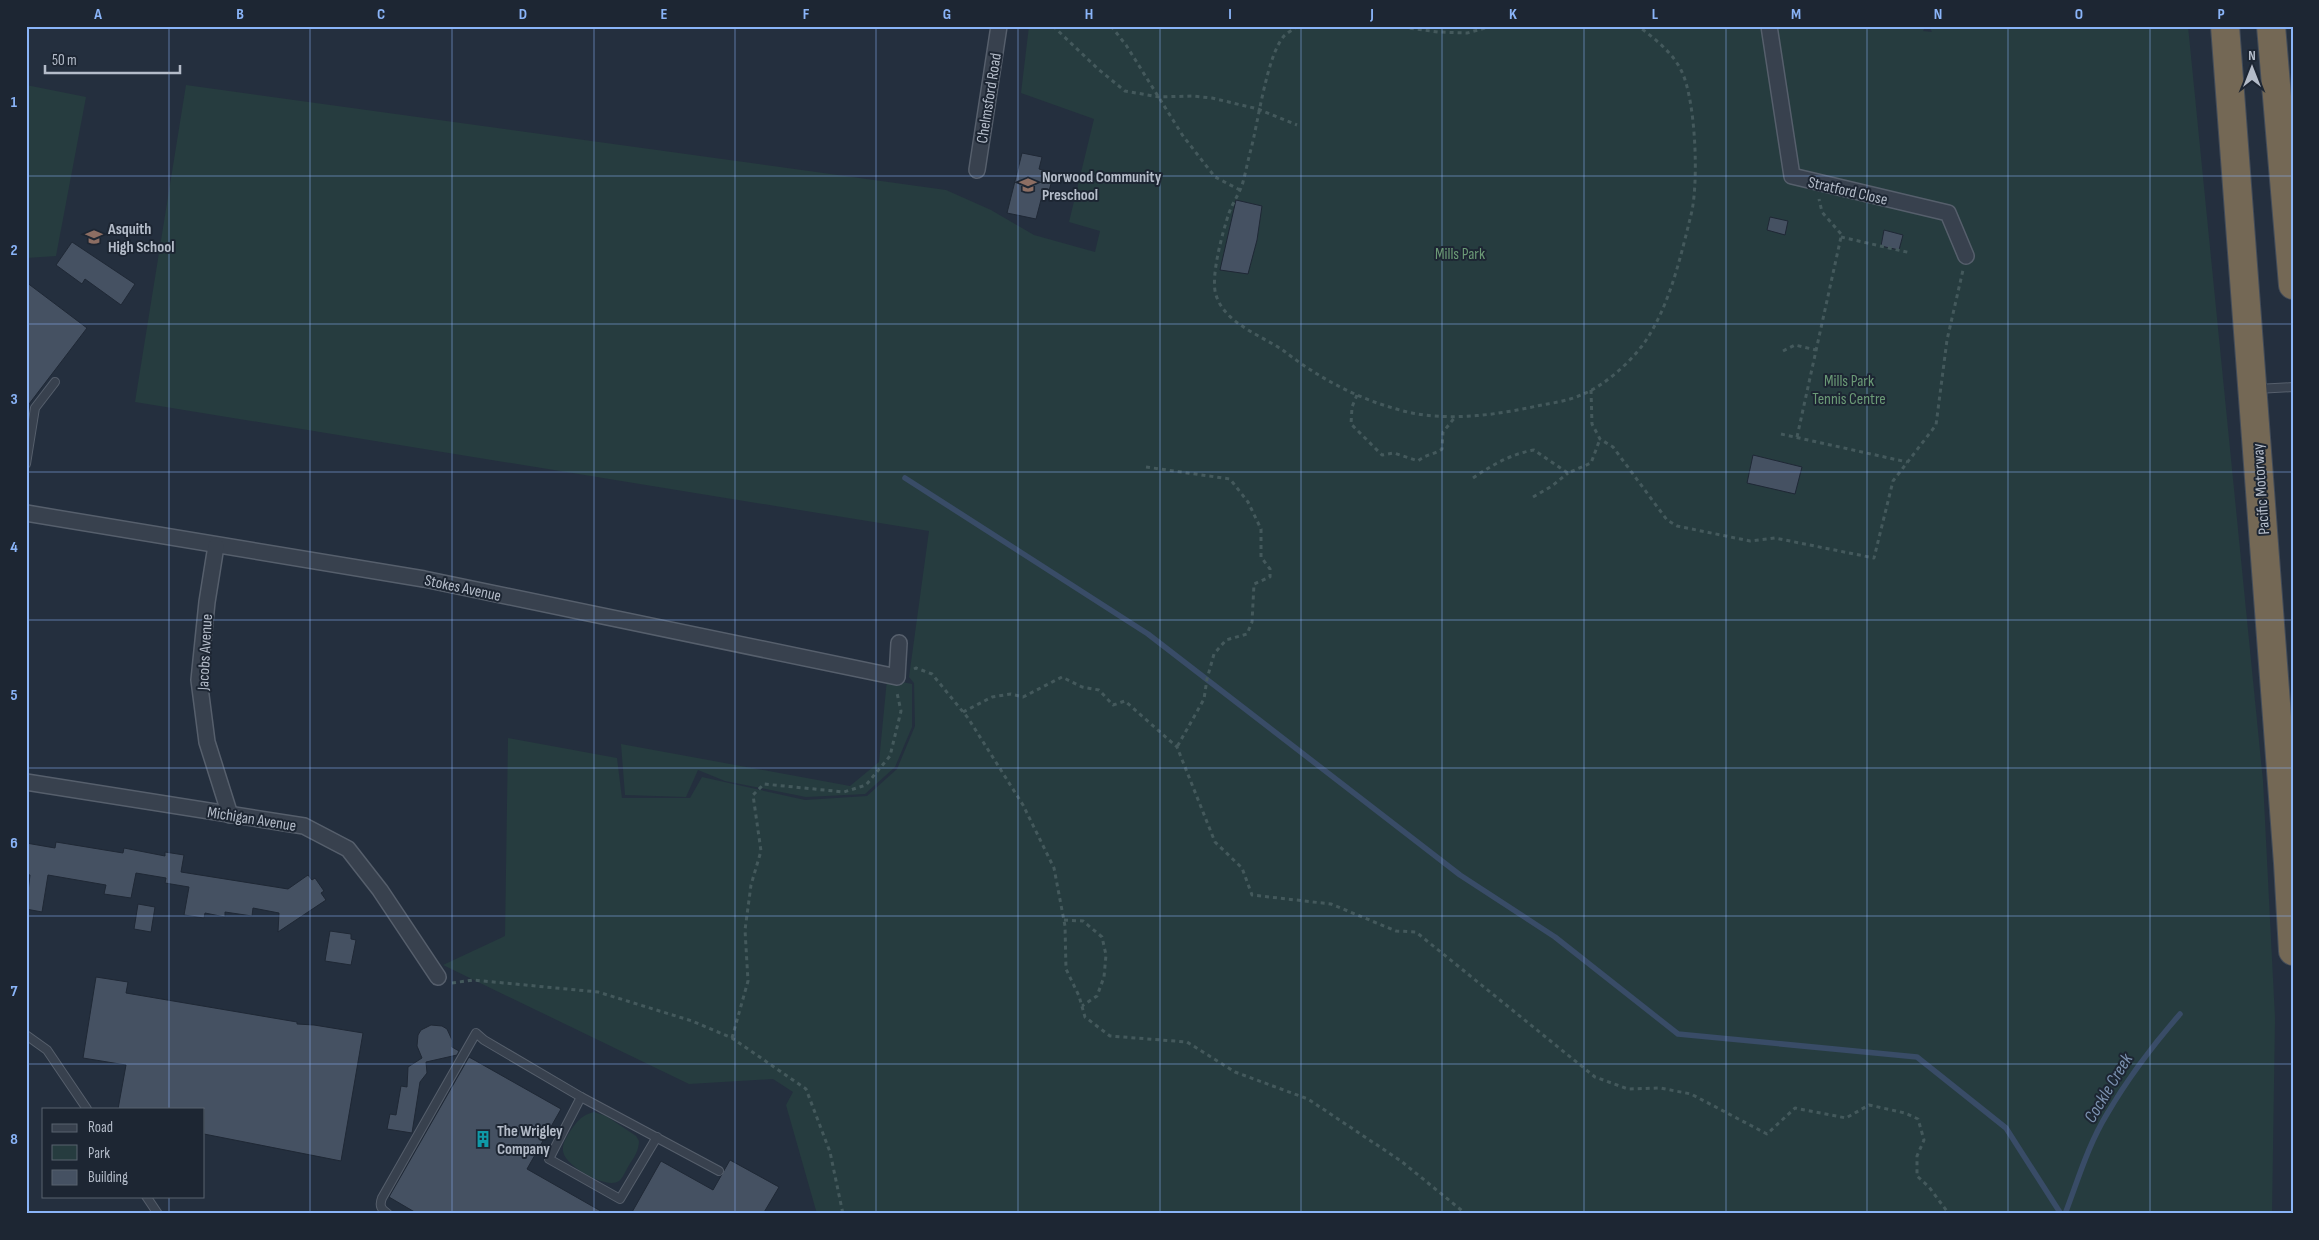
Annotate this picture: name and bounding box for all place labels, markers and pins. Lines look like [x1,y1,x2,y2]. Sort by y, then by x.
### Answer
place label: Norwood Community Preschool [1042,168,1162,205]
school or university icon: Norwood Community Preschool [1018,175,1038,195]
place label: Asquith High School [107,220,174,257]
school or university icon: Asquith High School [84,227,104,247]
place label: The Wrigley Company [497,1122,563,1159]
building icon: The Wrigley Company [473,1129,493,1149]

